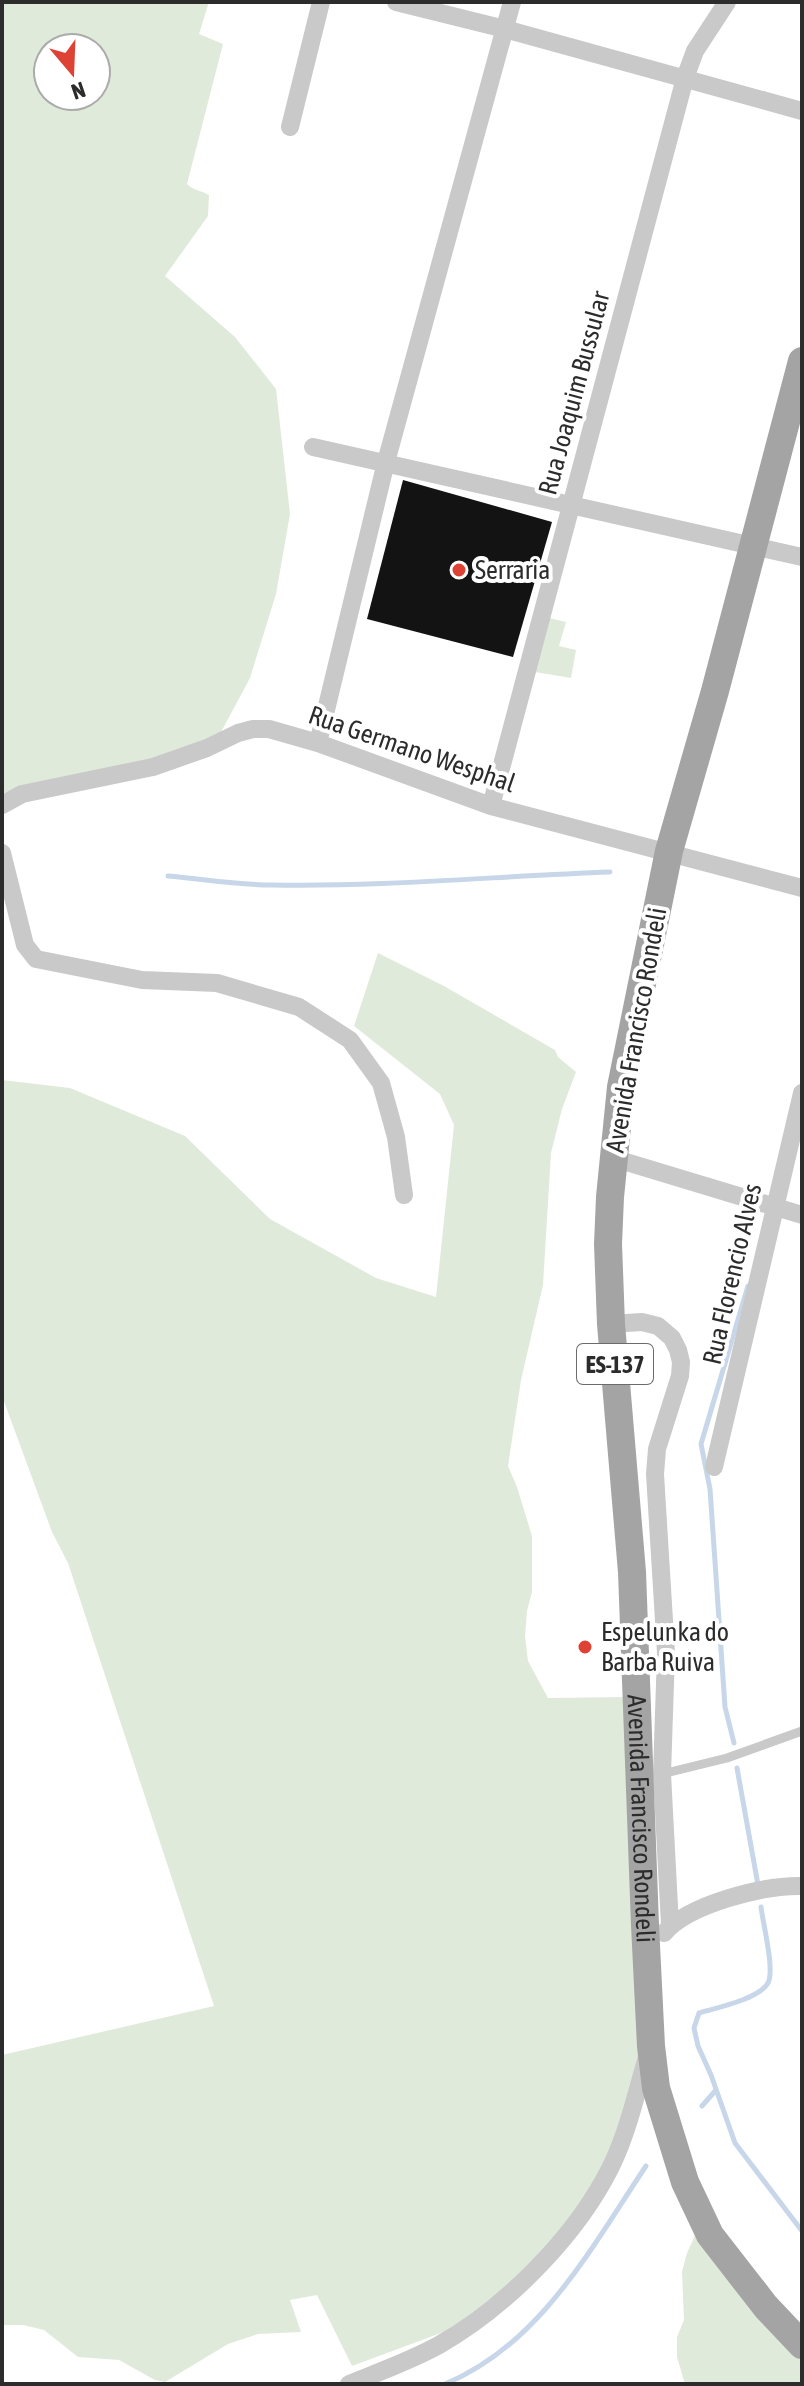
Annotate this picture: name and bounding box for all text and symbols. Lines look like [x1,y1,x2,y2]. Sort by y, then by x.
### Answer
north arrow [32,32,112,112]
text: N [68,77,89,105]
street label: Rua Joaquim Bussular [532,288,616,498]
place label: Serraria [475,555,550,585]
marker: Serraria [450,561,468,579]
street label: Rua Germano Wesphal [305,700,519,798]
street label: Avenida Francisco Rondeli [600,905,672,1155]
street label: Rua Florencio Alves [697,1181,767,1367]
road number: ES-137 [577,1344,653,1384]
place label: Espelunka do Barba Ruiva [601,1617,729,1677]
marker: Espelunka do Barba Ruiva [576,1638,594,1656]
street label: Avenida Francisco Rondeli [622,1694,661,1944]

